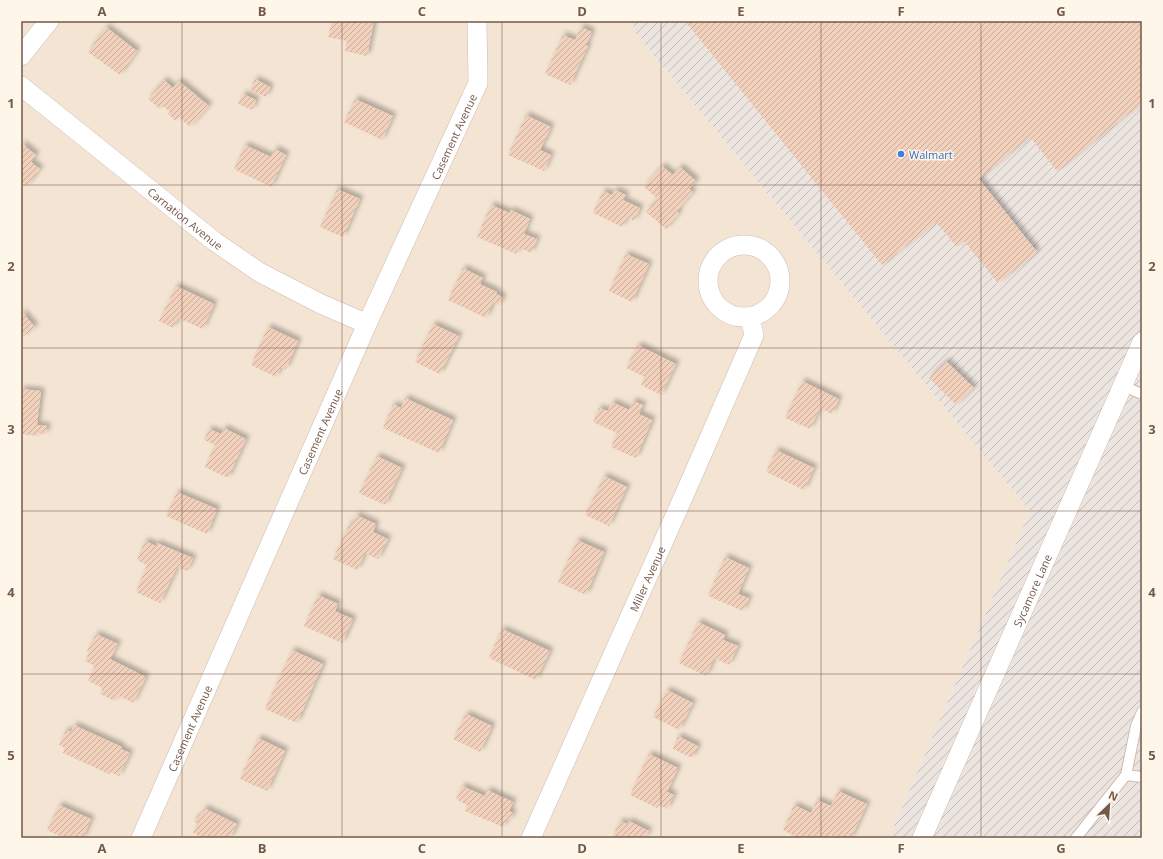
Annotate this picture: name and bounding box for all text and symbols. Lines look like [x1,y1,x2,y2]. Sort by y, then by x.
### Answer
text: A [98,2,107,20]
text: B [258,2,267,20]
text: C [418,2,426,20]
text: D [577,2,587,20]
text: E [737,2,745,20]
text: F [897,2,905,20]
text: G [1056,2,1066,20]
street label: Casement Avenue [427,91,480,182]
text: 1 [7,94,15,112]
text: 1 [1148,94,1156,112]
place label: Walmart [909,147,953,162]
marker: Walmart [896,149,906,159]
street label: Carnation Avenue [145,184,226,252]
text: 2 [7,257,15,275]
text: 2 [1148,257,1156,275]
street label: Casement Avenue [294,386,345,477]
text: 3 [7,420,15,438]
text: 3 [1148,420,1156,438]
street label: Miller Avenue [626,544,668,614]
street label: Sycamore Lane [1009,552,1055,629]
text: 4 [7,583,15,601]
text: 4 [1148,583,1156,601]
street label: Casement Avenue [164,683,215,774]
text: 5 [7,746,15,764]
text: 5 [1148,746,1156,764]
north arrow [1089,785,1129,825]
text: N [1106,787,1121,804]
text: A [98,839,107,857]
text: B [258,839,267,857]
text: C [418,839,426,857]
text: D [577,839,587,857]
text: E [737,839,745,857]
text: F [897,839,905,857]
text: G [1056,839,1066,857]

